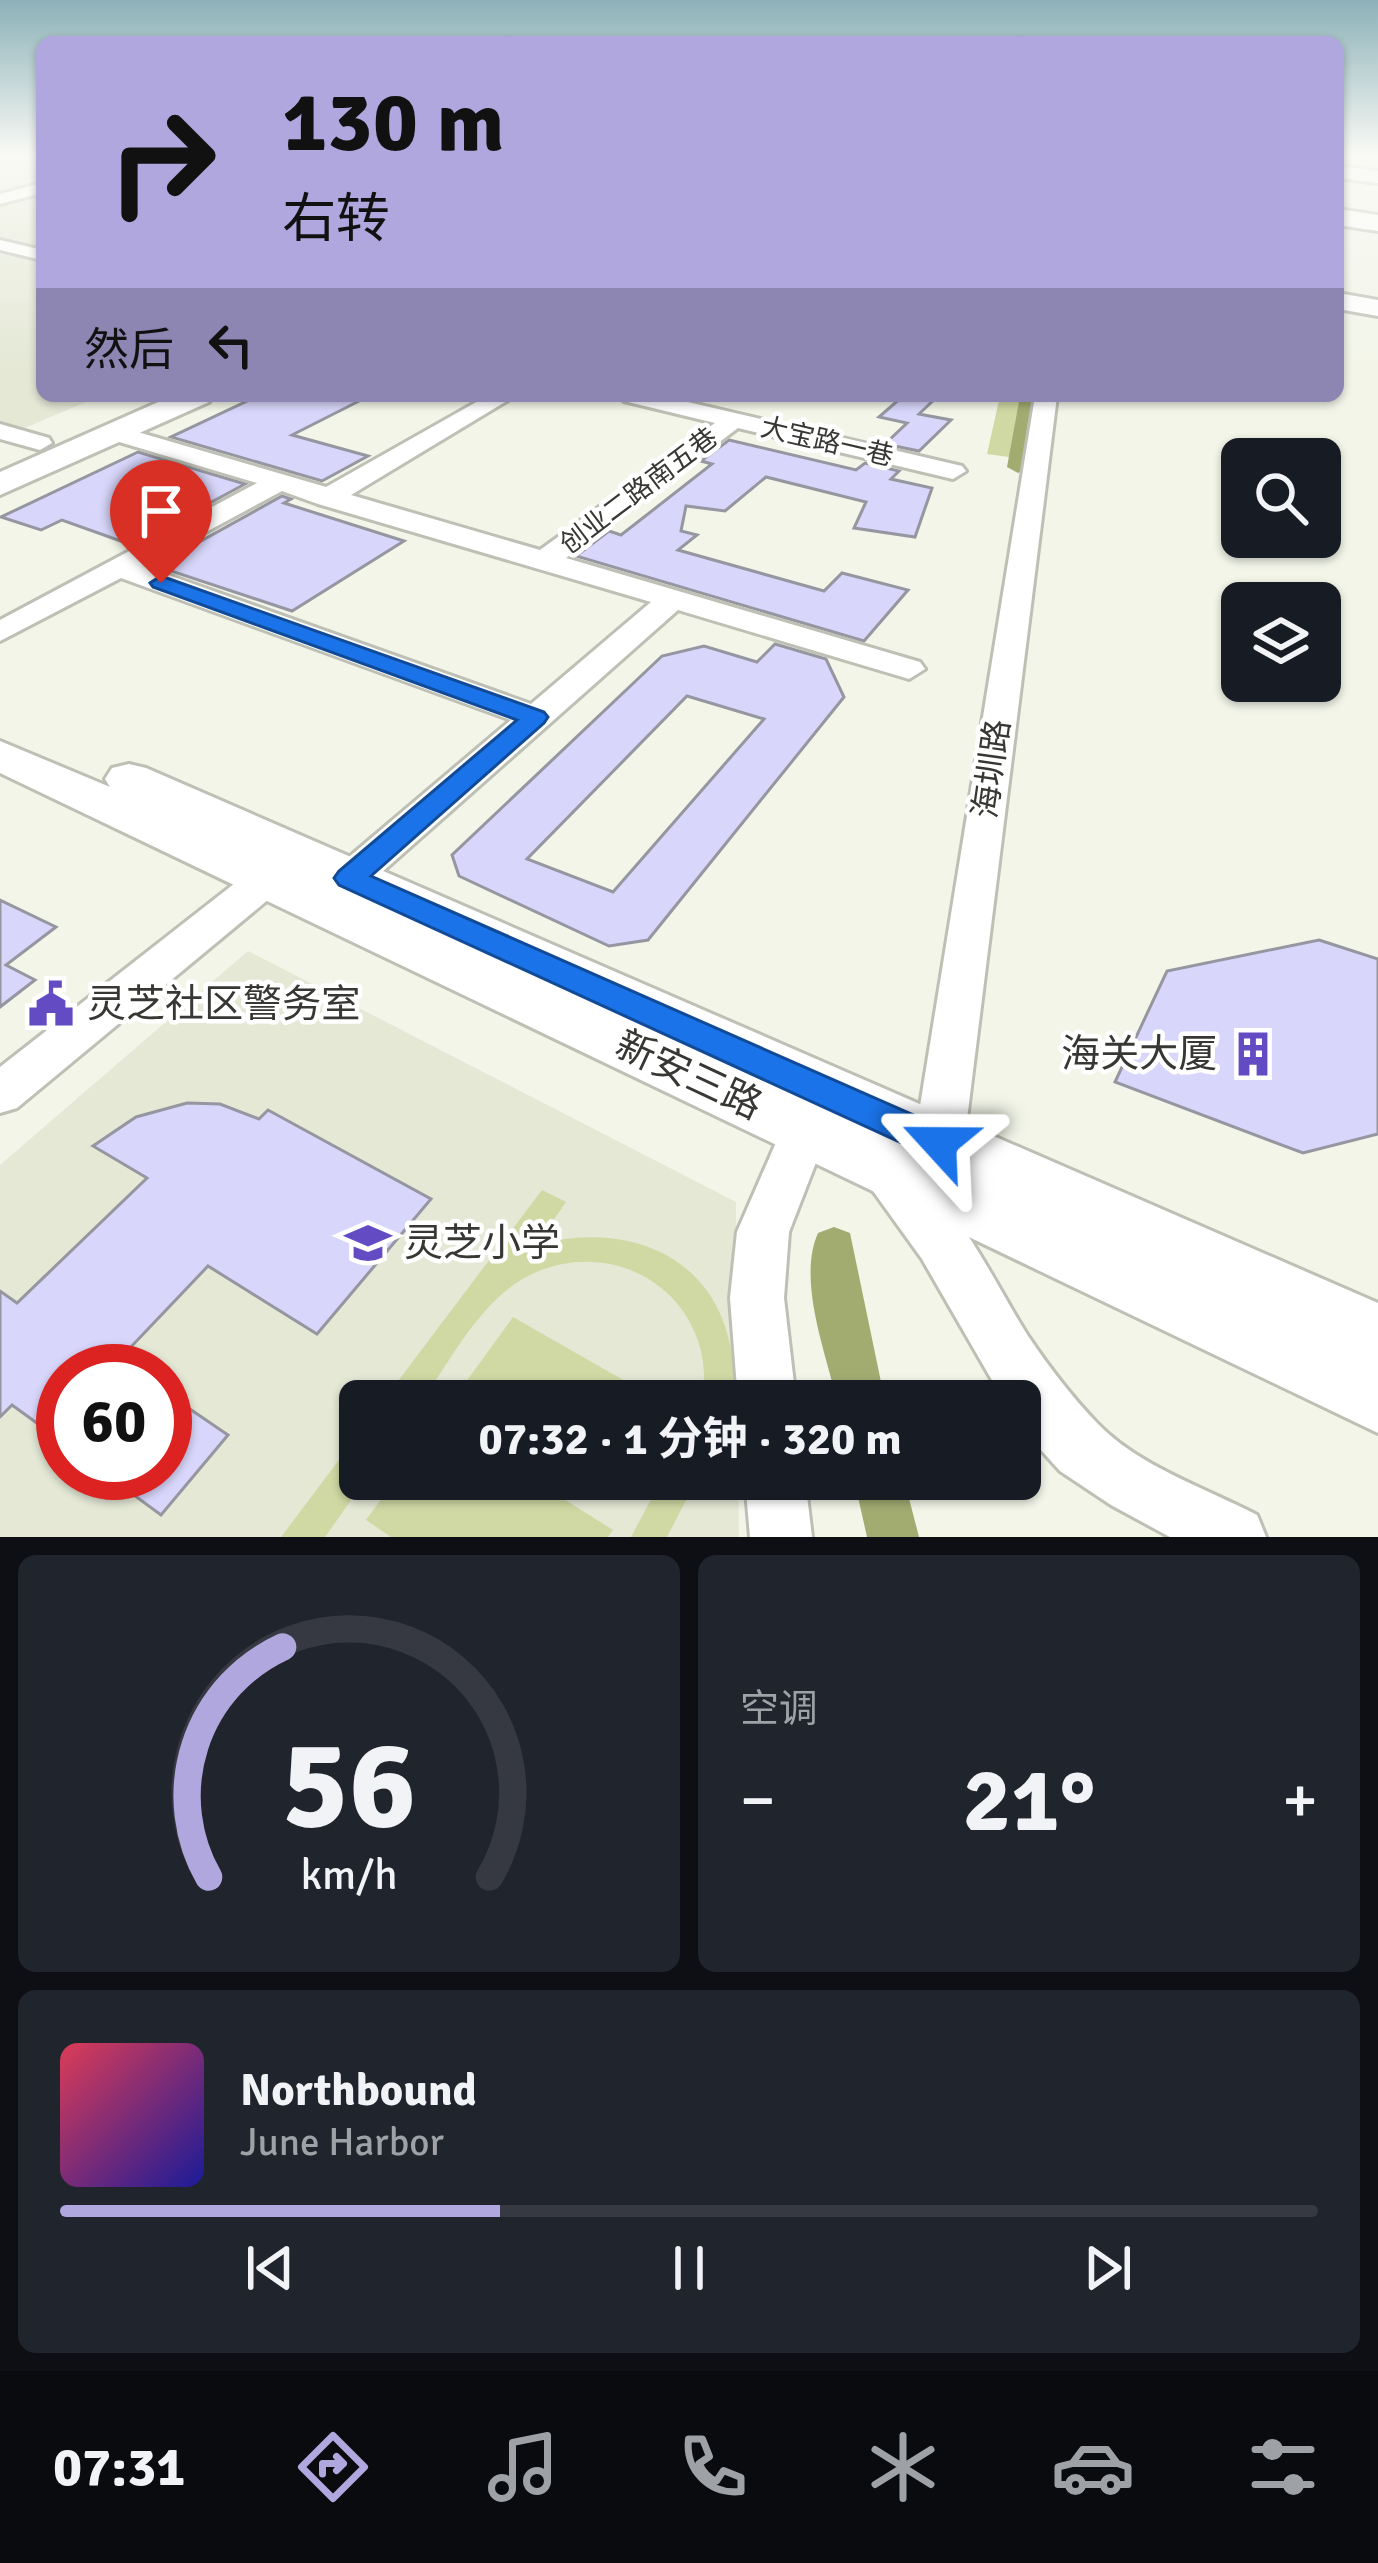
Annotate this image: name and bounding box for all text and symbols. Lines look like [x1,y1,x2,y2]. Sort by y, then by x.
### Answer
text: 130 m [282,71,504,175]
icon: right [84,84,240,240]
text: 右转 [282,186,390,253]
icon: left [198,312,264,378]
text: 然后 [84,323,174,378]
street label: 大宝路一巷 [758,411,896,473]
street label: 创业二路南五巷 [554,421,724,561]
map controls [1221,438,1341,702]
button: search [1221,438,1341,558]
pin [110,460,212,583]
icon: arrive [128,478,194,544]
button: layers [1221,582,1341,702]
street label: 海圳路 [965,717,1019,821]
public building icon: 灵芝社区警务室 [26,979,76,1029]
place label: 灵芝社区警务室 [87,980,360,1028]
street label: 新安三路 [608,1020,770,1130]
building icon: 海关大厦 [1228,1029,1278,1079]
place label: 海关大厦 [1061,1030,1217,1078]
position arrow [876,1080,1002,1206]
school or university icon: 灵芝小学 [343,1218,393,1268]
place label: 灵芝小学 [404,1219,560,1267]
speed limit sign: 60 [36,1344,192,1500]
text: 07:32 · 1 分钟 · 320 m [478,1412,902,1467]
text: 空调 [740,1685,818,1733]
text: 56 [282,1709,416,1862]
text: 21° [962,1745,1096,1856]
text: − [740,1760,776,1841]
text: + [1282,1760,1318,1841]
text: km/h [300,1848,398,1901]
text: Northbound [240,2063,477,2118]
text: June Harbor [240,2118,444,2166]
icon: previous [237,2235,303,2301]
icon: pause [656,2235,722,2301]
icon: next [1075,2235,1141,2301]
icon: directions [291,2425,375,2509]
icon: music [481,2425,565,2509]
icon: phone [671,2425,755,2509]
icon: climate [861,2425,945,2509]
icon: car [1051,2425,1135,2509]
icon: filters [1241,2425,1325,2509]
text: 07:31 [53,2434,186,2501]

